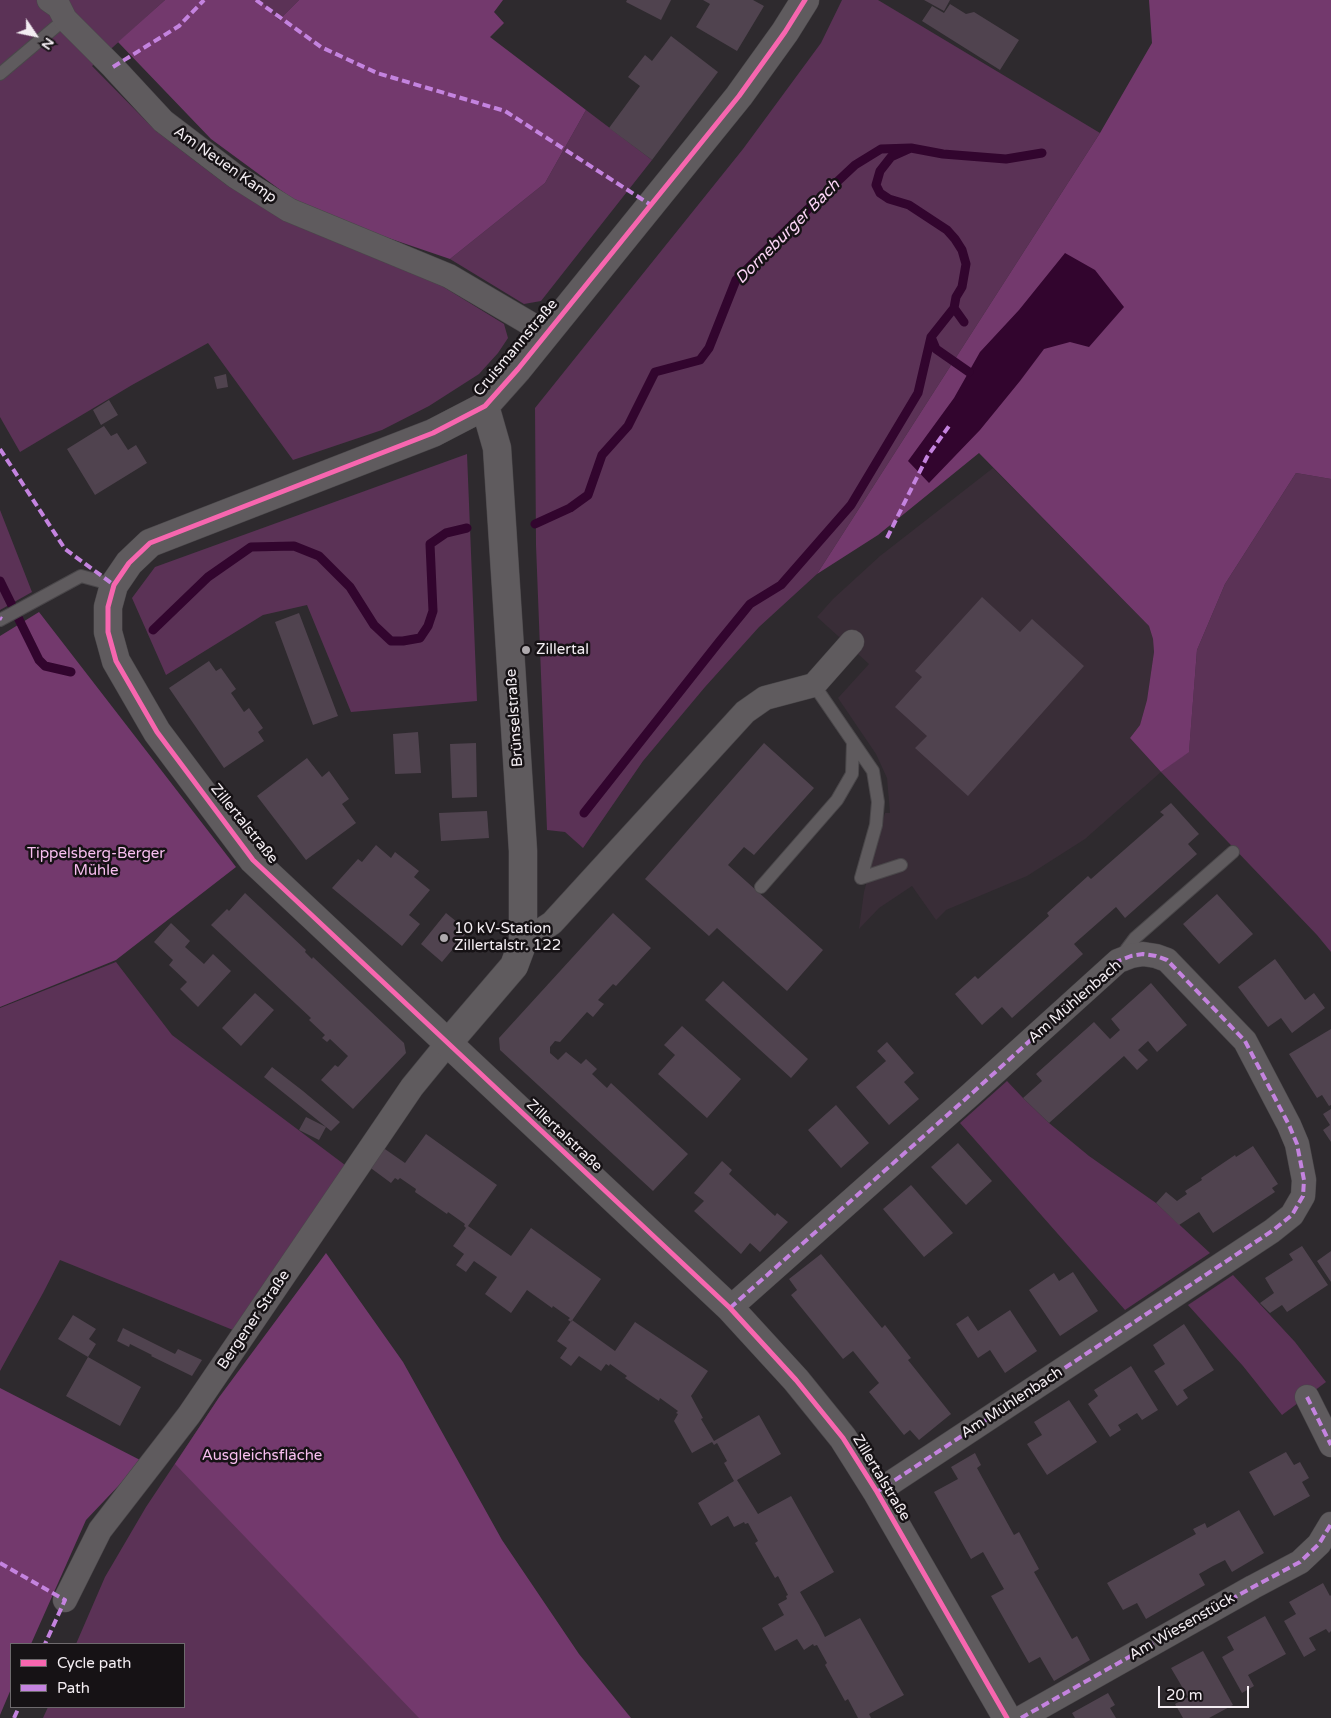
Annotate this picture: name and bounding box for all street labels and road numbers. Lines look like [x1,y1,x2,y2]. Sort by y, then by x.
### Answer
street label: Am Neuen Kamp [170,123,280,207]
street label: Cruismannstraße [470,296,562,400]
street label: Brünselstraße [503,668,527,768]
street label: Zillertalstraße [206,780,282,868]
street label: Am Mühlenbach [1025,957,1125,1047]
street label: Zillertalstraße [522,1096,606,1176]
street label: Bergener Straße [214,1267,294,1373]
street label: Am Mühlenbach [958,1363,1066,1443]
street label: Zillertalstraße [848,1432,914,1524]
street label: Am Wiesenstück [1126,1589,1238,1665]

